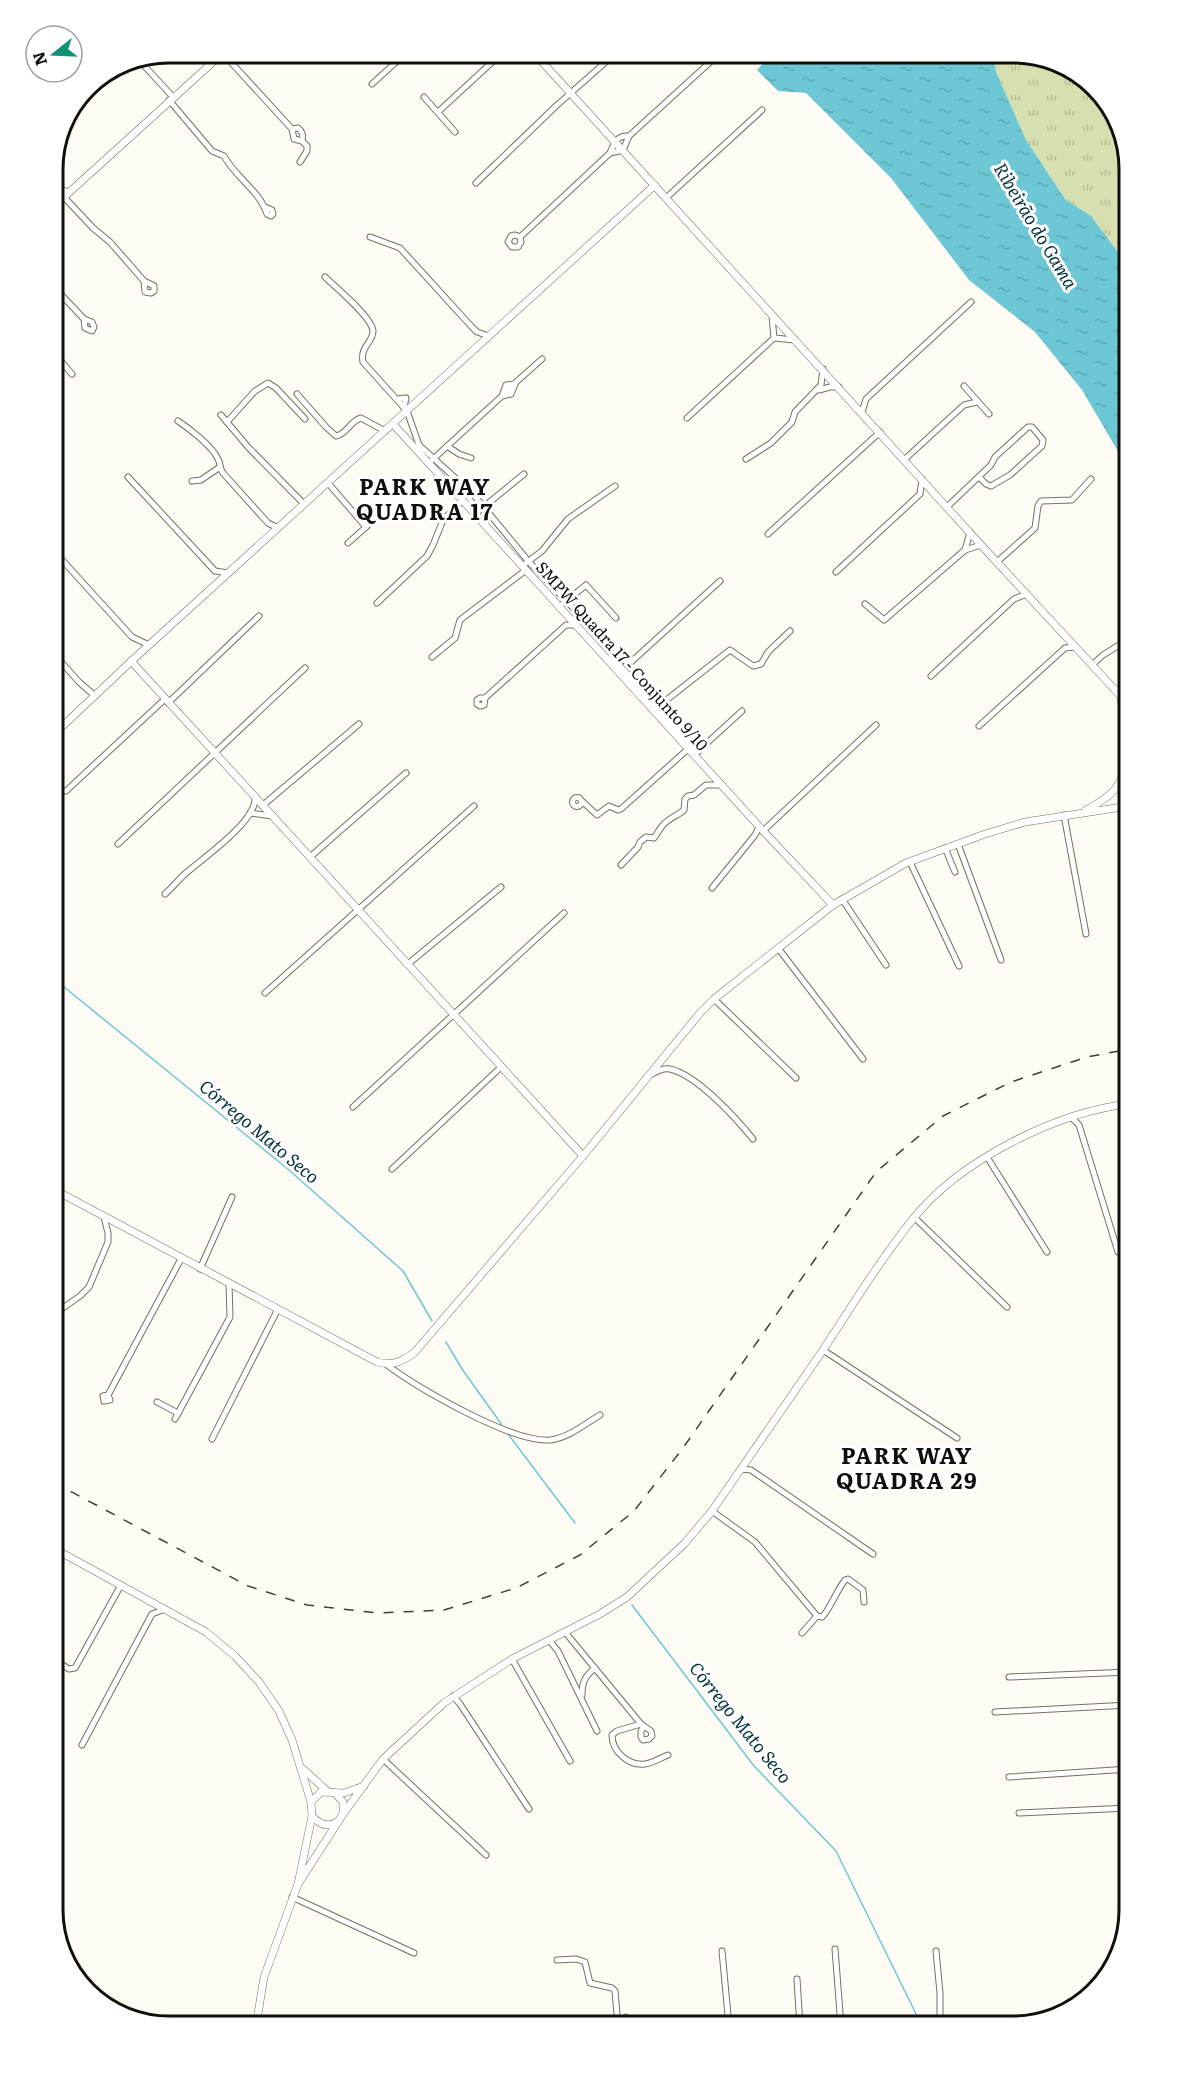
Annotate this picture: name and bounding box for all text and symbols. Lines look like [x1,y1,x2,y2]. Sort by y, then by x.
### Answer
north arrow [24,24,84,84]
text: N [25,49,52,69]
water label: Ribeirão do Gama [988,157,1085,294]
district label: PARK WAY QUADRA 17 [356,469,494,527]
street label: SMPW Quadra 17 - Conjunto 9/10 [531,555,715,755]
water label: Córrego Mato Seco [194,1072,326,1189]
district label: PARK WAY QUADRA 29 [836,1438,978,1496]
water label: Córrego Mato Seco [684,1655,799,1789]

